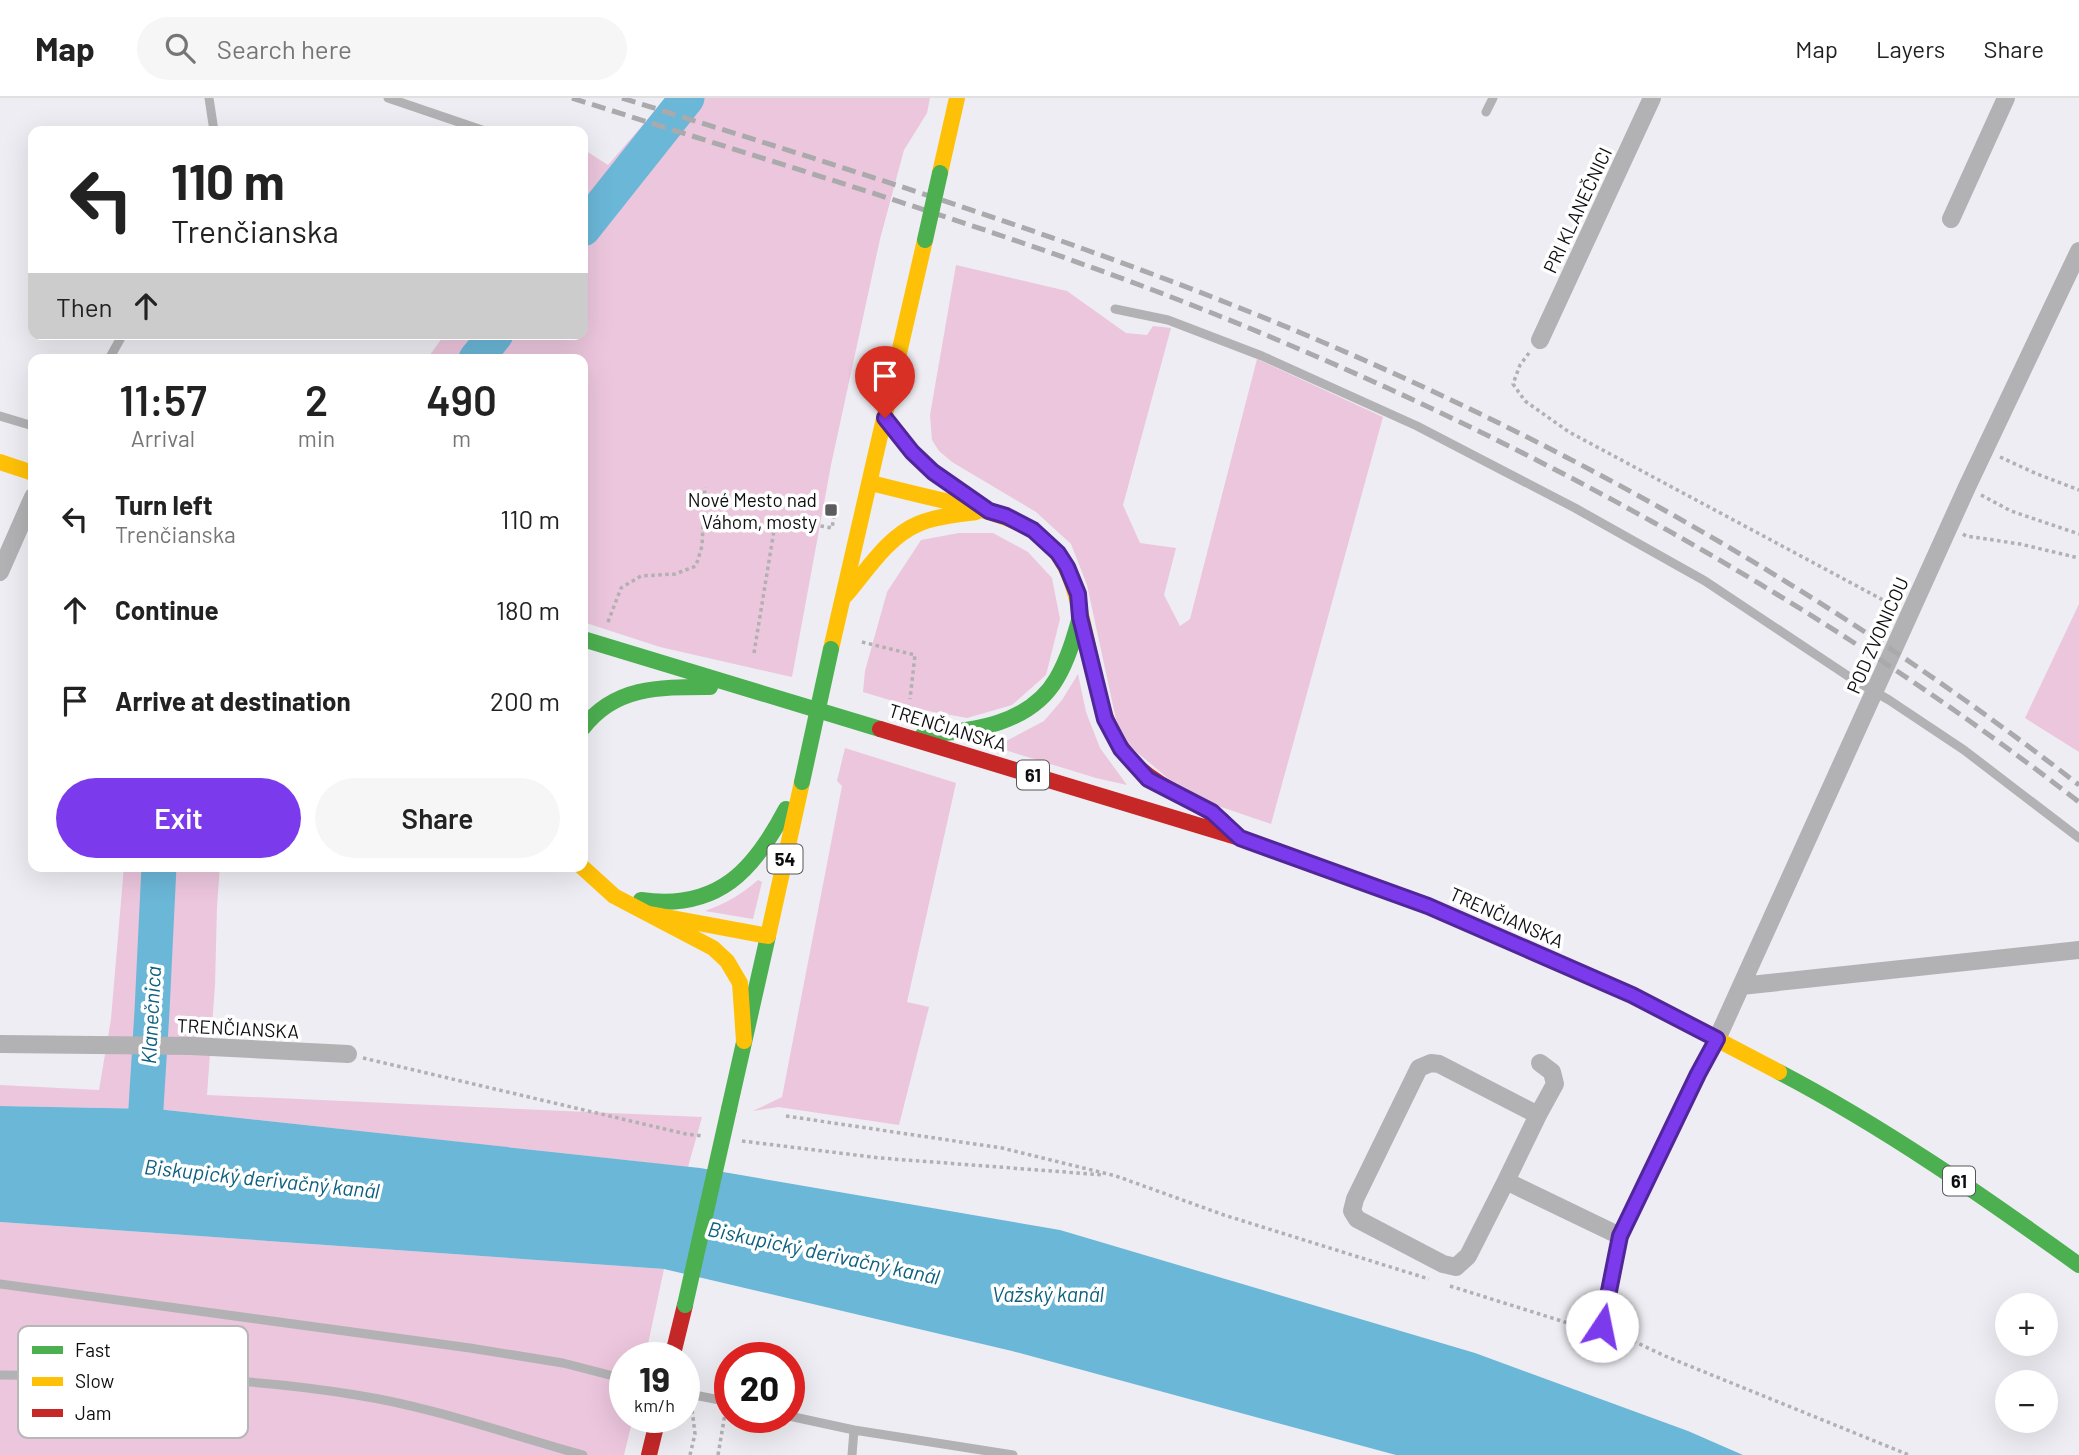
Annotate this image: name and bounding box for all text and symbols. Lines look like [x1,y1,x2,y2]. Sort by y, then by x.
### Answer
search box [137,17,627,80]
text: Map [35,28,95,68]
icon: search [161,29,199,67]
text: Search here [217,33,352,64]
text: Map [1795,34,1838,63]
text: Layers [1876,34,1945,63]
text: Share [1983,34,2044,63]
street label: PRI KLANEČNICI [1538,143,1616,277]
text: 110 m [171,151,285,210]
icon: left [56,154,147,245]
text: Trenčianska [171,211,339,249]
icon: ahead [127,287,165,325]
text: Then [56,291,113,322]
pin [855,346,915,418]
icon: arrive [866,357,904,395]
text: 11:57 [119,374,207,424]
text: 2 [305,374,328,424]
text: 490 [426,374,497,424]
text: Arrival [131,424,195,452]
text: min [298,424,335,452]
text: m [452,424,471,452]
place label: Nové Mesto nad Váhom, mosty [688,488,817,533]
text: Turn left [115,489,213,520]
icon: left [56,500,94,538]
marker: Nové Mesto nad Váhom, mosty [823,502,839,518]
text: 110 m [500,503,560,534]
text: Trenčianska [115,520,236,548]
street label: POD ZVONICOU [1841,573,1913,697]
icon: ahead [56,591,94,629]
text: Continue [115,594,219,625]
text: 180 m [496,594,560,625]
icon: arrive [56,682,94,720]
text: Arrive at destination [115,685,351,716]
text: 200 m [490,685,560,716]
street label: TRENČIANSKA [886,698,1010,756]
road number: 61 [1017,760,1049,790]
button: Exit [56,778,301,858]
button: Share [315,778,560,858]
road number: 54 [768,844,802,874]
street label: TRENČIANSKA [1446,882,1568,952]
water label: Klanečnica [135,965,165,1065]
street label: TRENČIANSKA [176,1013,300,1043]
water label: Biskupický derivačný kanál [143,1153,381,1203]
road number: 61 [1943,1166,1975,1196]
water label: Biskupický derivačný kanál [706,1215,943,1289]
water label: Važský kanál [992,1281,1104,1306]
position arrow [1565,1289,1639,1363]
map controls [1995,1293,2058,1433]
button: + [1995,1293,2058,1356]
legend [18,1326,248,1438]
text: Fast [75,1338,111,1361]
speed limit sign: 20 [714,1342,805,1433]
text: 19 [639,1357,670,1399]
text: Slow [75,1369,114,1392]
button: − [1995,1370,2058,1433]
text: km/h [634,1394,675,1416]
text: Jam [75,1401,111,1424]

